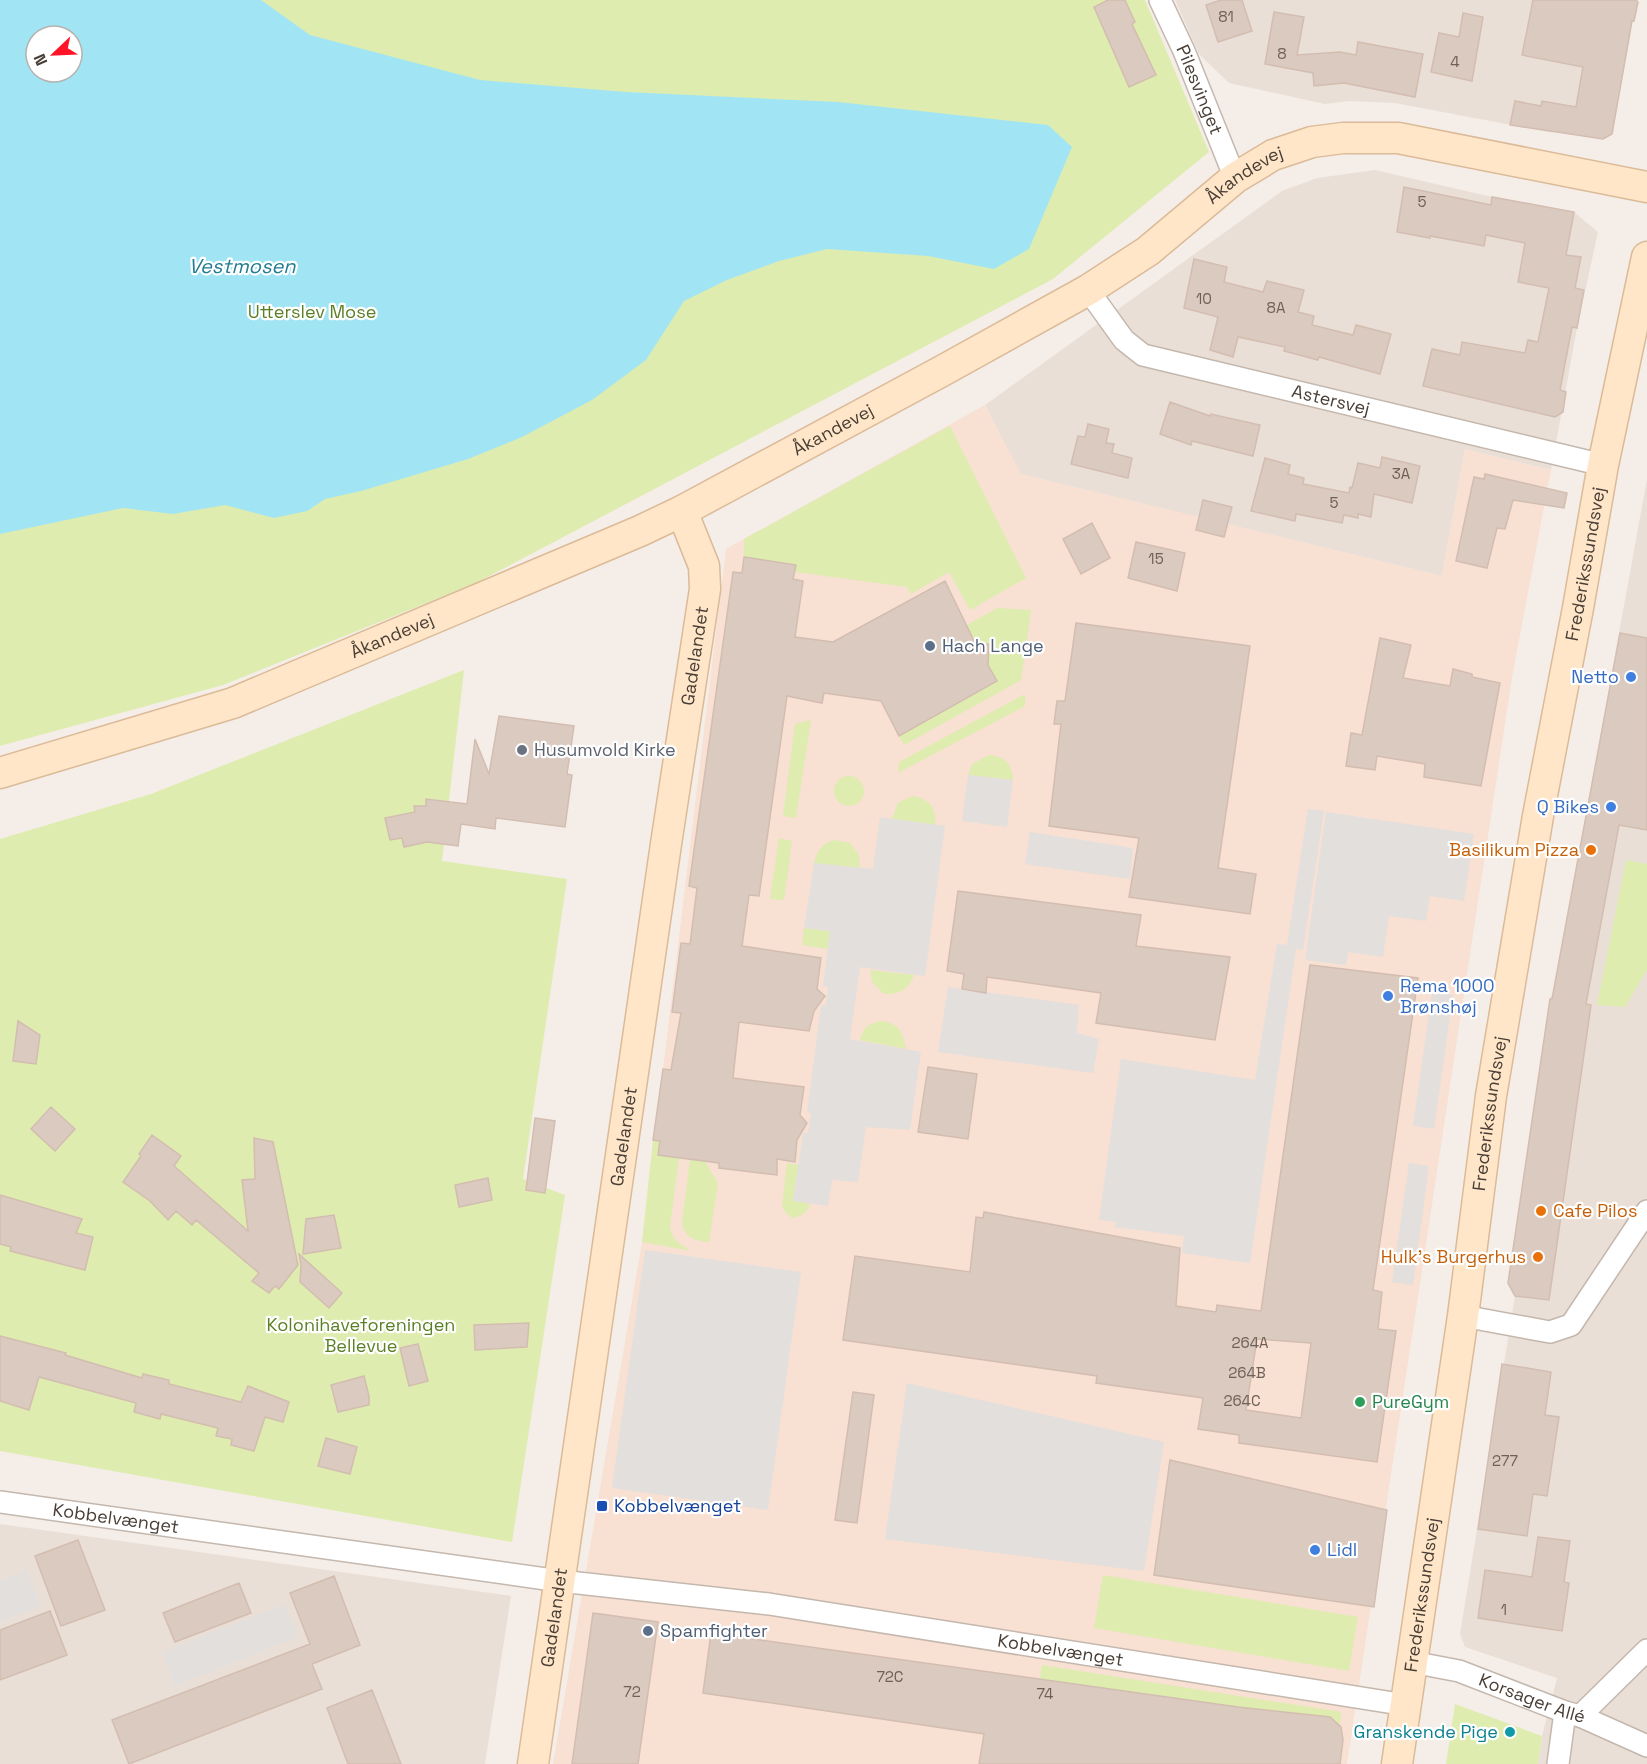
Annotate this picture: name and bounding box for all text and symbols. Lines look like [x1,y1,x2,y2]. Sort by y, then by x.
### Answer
house number: 81 [1218,7,1234,26]
north arrow [24,24,84,84]
street label: Pilesvinget [1172,41,1228,138]
house number: 8 [1277,44,1287,63]
text: N [29,51,52,69]
house number: 4 [1450,52,1460,71]
street label: Åkandevej [1201,141,1286,208]
house number: 5 [1418,192,1427,211]
water label: Vestmosen [188,253,296,279]
house number: 10 [1196,289,1212,308]
house number: 8A [1267,298,1286,317]
park label: Utterslev Mose [248,300,376,323]
street label: Astersvej [1290,379,1372,420]
street label: Åkandevej [788,398,877,460]
house number: 3A [1392,464,1411,483]
street label: Frederikssundsvej [1560,485,1610,643]
house number: 5 [1330,493,1339,512]
house number: 15 [1148,549,1164,568]
street label: Gadelandet [675,604,713,707]
street label: Åkandevej [347,607,437,663]
place label: Hach Lange [942,634,1044,657]
marker: Hach Lange [923,639,937,653]
place label: Netto [1571,665,1619,688]
marker: Netto [1624,670,1638,684]
place label: Husumvold Kirke [534,738,676,761]
marker: Husumvold Kirke [515,743,529,757]
place label: Q Bikes [1537,795,1599,818]
marker: Q Bikes [1604,800,1618,814]
place label: Basilikum Pizza [1449,838,1579,861]
marker: Basilikum Pizza [1584,843,1598,857]
place label: Rema 1000 Brønshøj [1400,974,1495,1018]
marker: Rema 1000 Brønshøj [1381,989,1395,1003]
street label: Frederikssundsvej [1467,1034,1512,1192]
street label: Gadelandet [605,1085,642,1188]
place label: Cafe Pilos [1553,1199,1637,1222]
marker: Cafe Pilos [1534,1204,1548,1218]
place label: Hulk’s Burgerhus [1381,1245,1526,1268]
marker: Hulk’s Burgerhus [1531,1250,1545,1264]
park label: Kolonihaveforeningen Bellevue [267,1313,455,1357]
house number: 264A [1231,1333,1269,1352]
house number: 264B [1228,1363,1266,1382]
place label: PureGym [1372,1390,1449,1413]
house number: 264C [1223,1391,1261,1410]
marker: PureGym [1353,1395,1367,1409]
house number: 277 [1492,1451,1518,1470]
place label: Kobbelvænget [614,1494,741,1517]
street label: Kobbelvænget [51,1498,181,1538]
marker: Kobbelvænget [595,1499,609,1513]
street label: Frederikssundsvej [1399,1516,1444,1674]
place label: Lidl [1327,1538,1357,1561]
marker: Lidl [1308,1543,1322,1557]
street label: Gadelandet [535,1566,572,1669]
house number: 1 [1501,1600,1507,1619]
place label: Spamfighter [660,1619,768,1642]
marker: Spamfighter [641,1624,655,1638]
street label: Kobbelvænget [996,1628,1125,1671]
house number: 72C [877,1667,904,1686]
street label: Korsager Allé [1476,1668,1588,1728]
house number: 72 [623,1682,641,1701]
house number: 74 [1037,1684,1053,1703]
place label: Granskende Pige [1354,1720,1498,1743]
marker: Granskende Pige [1503,1725,1517,1739]

